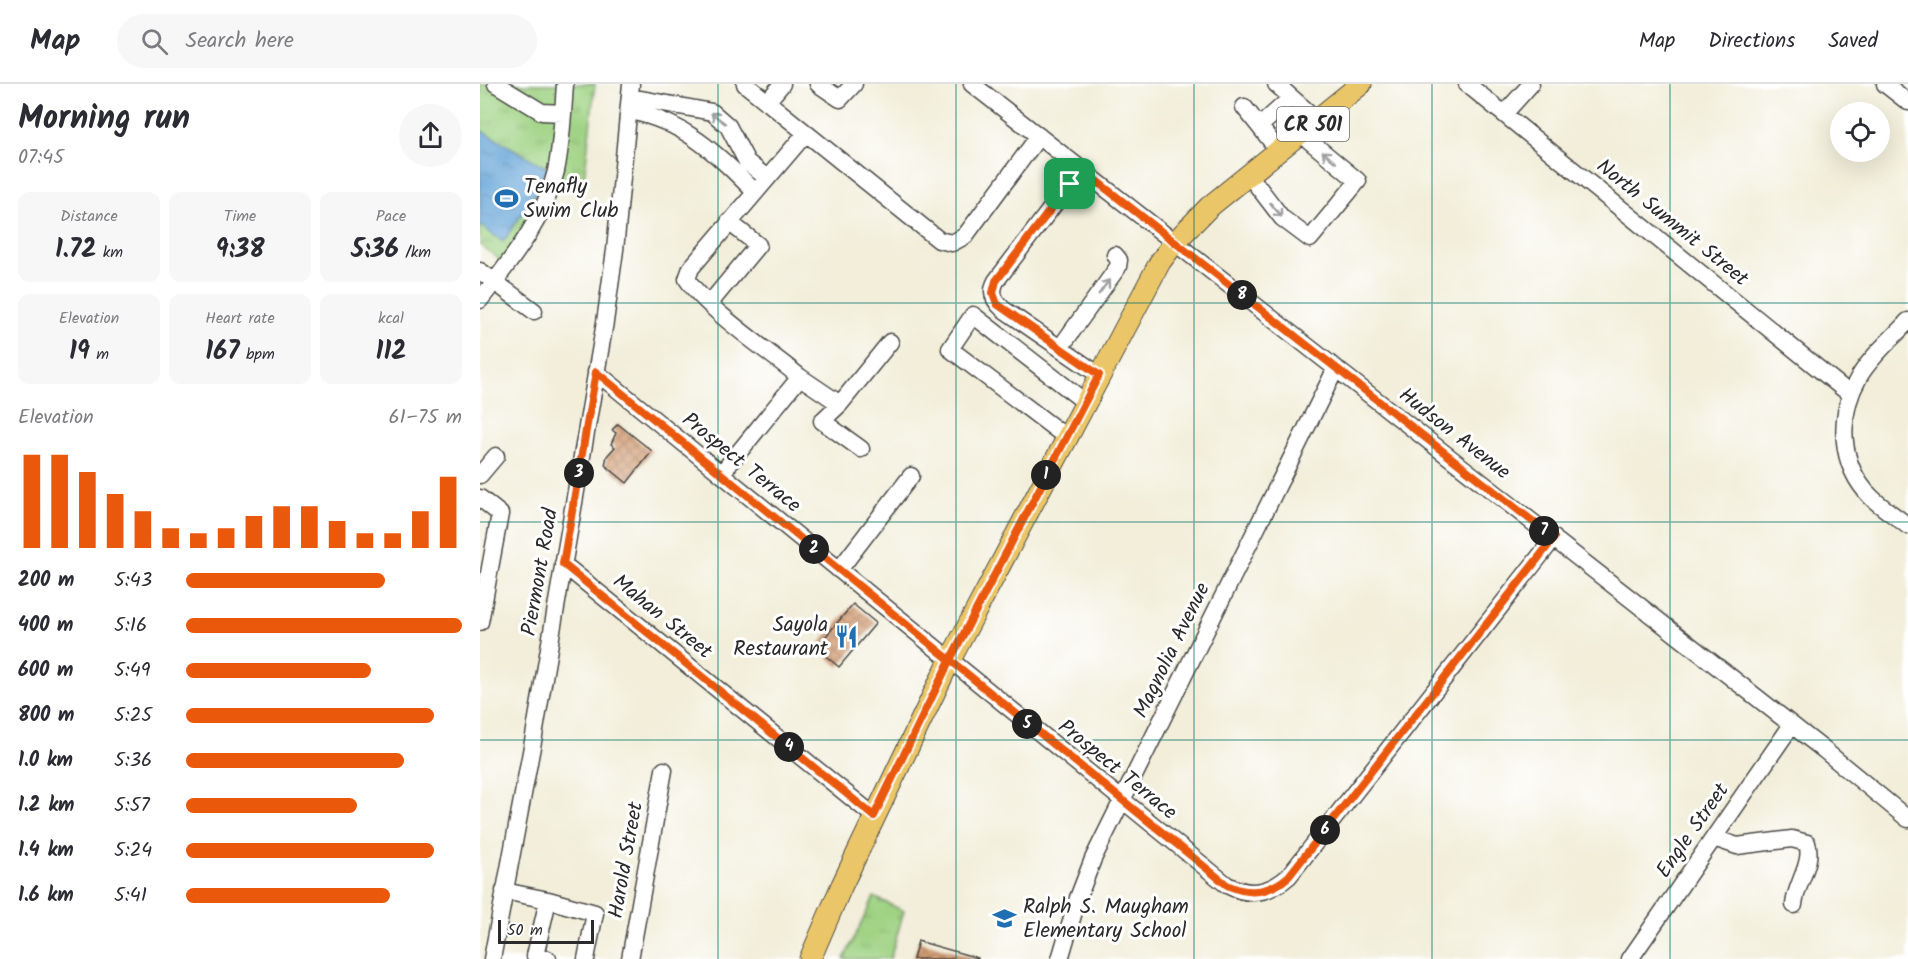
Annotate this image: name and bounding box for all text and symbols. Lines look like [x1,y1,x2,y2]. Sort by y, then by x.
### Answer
search box [117,14,537,68]
text: Map [30,19,81,64]
text: Search here [186,24,294,59]
icon: search [138,25,171,58]
text: Map [1639,25,1675,58]
text: Directions [1708,25,1795,58]
text: Saved [1828,25,1878,58]
text: Morning run [18,93,190,146]
map controls [1830,102,1890,162]
button: locate [1830,102,1890,162]
button: share [399,104,462,167]
road number: CR 501 [1277,107,1349,141]
one-way arrow [710,112,726,124]
text: 07:45 [18,142,64,174]
one-way arrow [1322,150,1337,164]
street label: North Summit Street [1589,151,1756,296]
pin [1044,158,1095,209]
icon: arrive [1053,167,1086,200]
place label: Tenafly Swim Club [524,171,618,228]
sports icon: Tenafly Swim Club [493,185,519,211]
one-way arrow [1270,202,1283,218]
text: Distance [60,204,118,229]
text: Time [224,204,256,229]
text: Pace [376,204,406,229]
text: 1.72 [55,229,96,271]
text: 9:38 [215,229,265,271]
text: 5:36 [351,229,399,271]
text: km [96,240,123,265]
text: /km [399,240,431,265]
one-way arrow [1098,279,1110,295]
pin: 8 [1227,280,1257,310]
text: 8 [1237,282,1247,307]
text: Elevation [59,306,119,331]
text: Heart rate [205,306,275,331]
text: kcal [378,306,404,331]
text: 19 [69,331,90,373]
text: 167 [205,331,240,373]
text: 112 [376,331,406,373]
text: m [90,342,109,367]
text: bpm [240,342,275,367]
street label: Hudson Avenue [1391,380,1518,489]
text: Elevation [18,402,94,434]
text: 61–75 m [389,402,462,434]
street label: Prospect Terrace [674,405,808,522]
pin: 3 [564,458,594,488]
text: 3 [575,460,583,485]
pin: 1 [1031,460,1061,490]
text: 1 [1044,462,1048,487]
street label: Piermont Road [513,505,568,639]
pin: 7 [1529,516,1559,546]
text: 7 [1540,518,1548,543]
pin: 2 [799,534,829,564]
text: 2 [809,536,819,561]
text: 200 m [18,565,74,597]
text: 5:43 [114,565,152,597]
street label: Mahan Street [605,566,720,668]
street label: Magnolia Avenue [1125,577,1220,724]
place label: Sayola Restaurant [733,609,829,666]
text: 400 m [18,610,74,642]
text: 5:16 [114,610,147,642]
restaurant icon: Sayola Restaurant [833,623,859,649]
text: 600 m [18,655,73,687]
text: 5:49 [114,655,150,687]
text: 800 m [18,700,74,732]
text: 5:25 [114,700,152,732]
pin: 5 [1012,709,1042,739]
text: 5 [1023,711,1031,736]
street label: Prospect Terrace [1050,712,1184,829]
pin: 4 [774,732,804,762]
text: 4 [785,734,793,759]
text: 1.0 km [18,745,73,777]
text: 5:36 [114,745,152,777]
street label: Engle Street [1648,776,1739,885]
text: 1.2 km [18,790,74,822]
text: 5:57 [114,790,150,822]
street label: Harold Street [600,799,653,921]
pin: 6 [1310,815,1340,845]
text: 6 [1321,817,1329,842]
text: 1.4 km [18,835,74,867]
text: 5:24 [114,835,152,867]
text: 1.6 km [18,880,74,912]
text: 5:41 [114,880,147,912]
place label: Ralph S. Maugham Elementary School [1023,891,1189,948]
school or university icon: Ralph S. Maugham Elementary School [992,905,1018,931]
scale bar [498,917,594,944]
text: 50 m [507,918,543,943]

